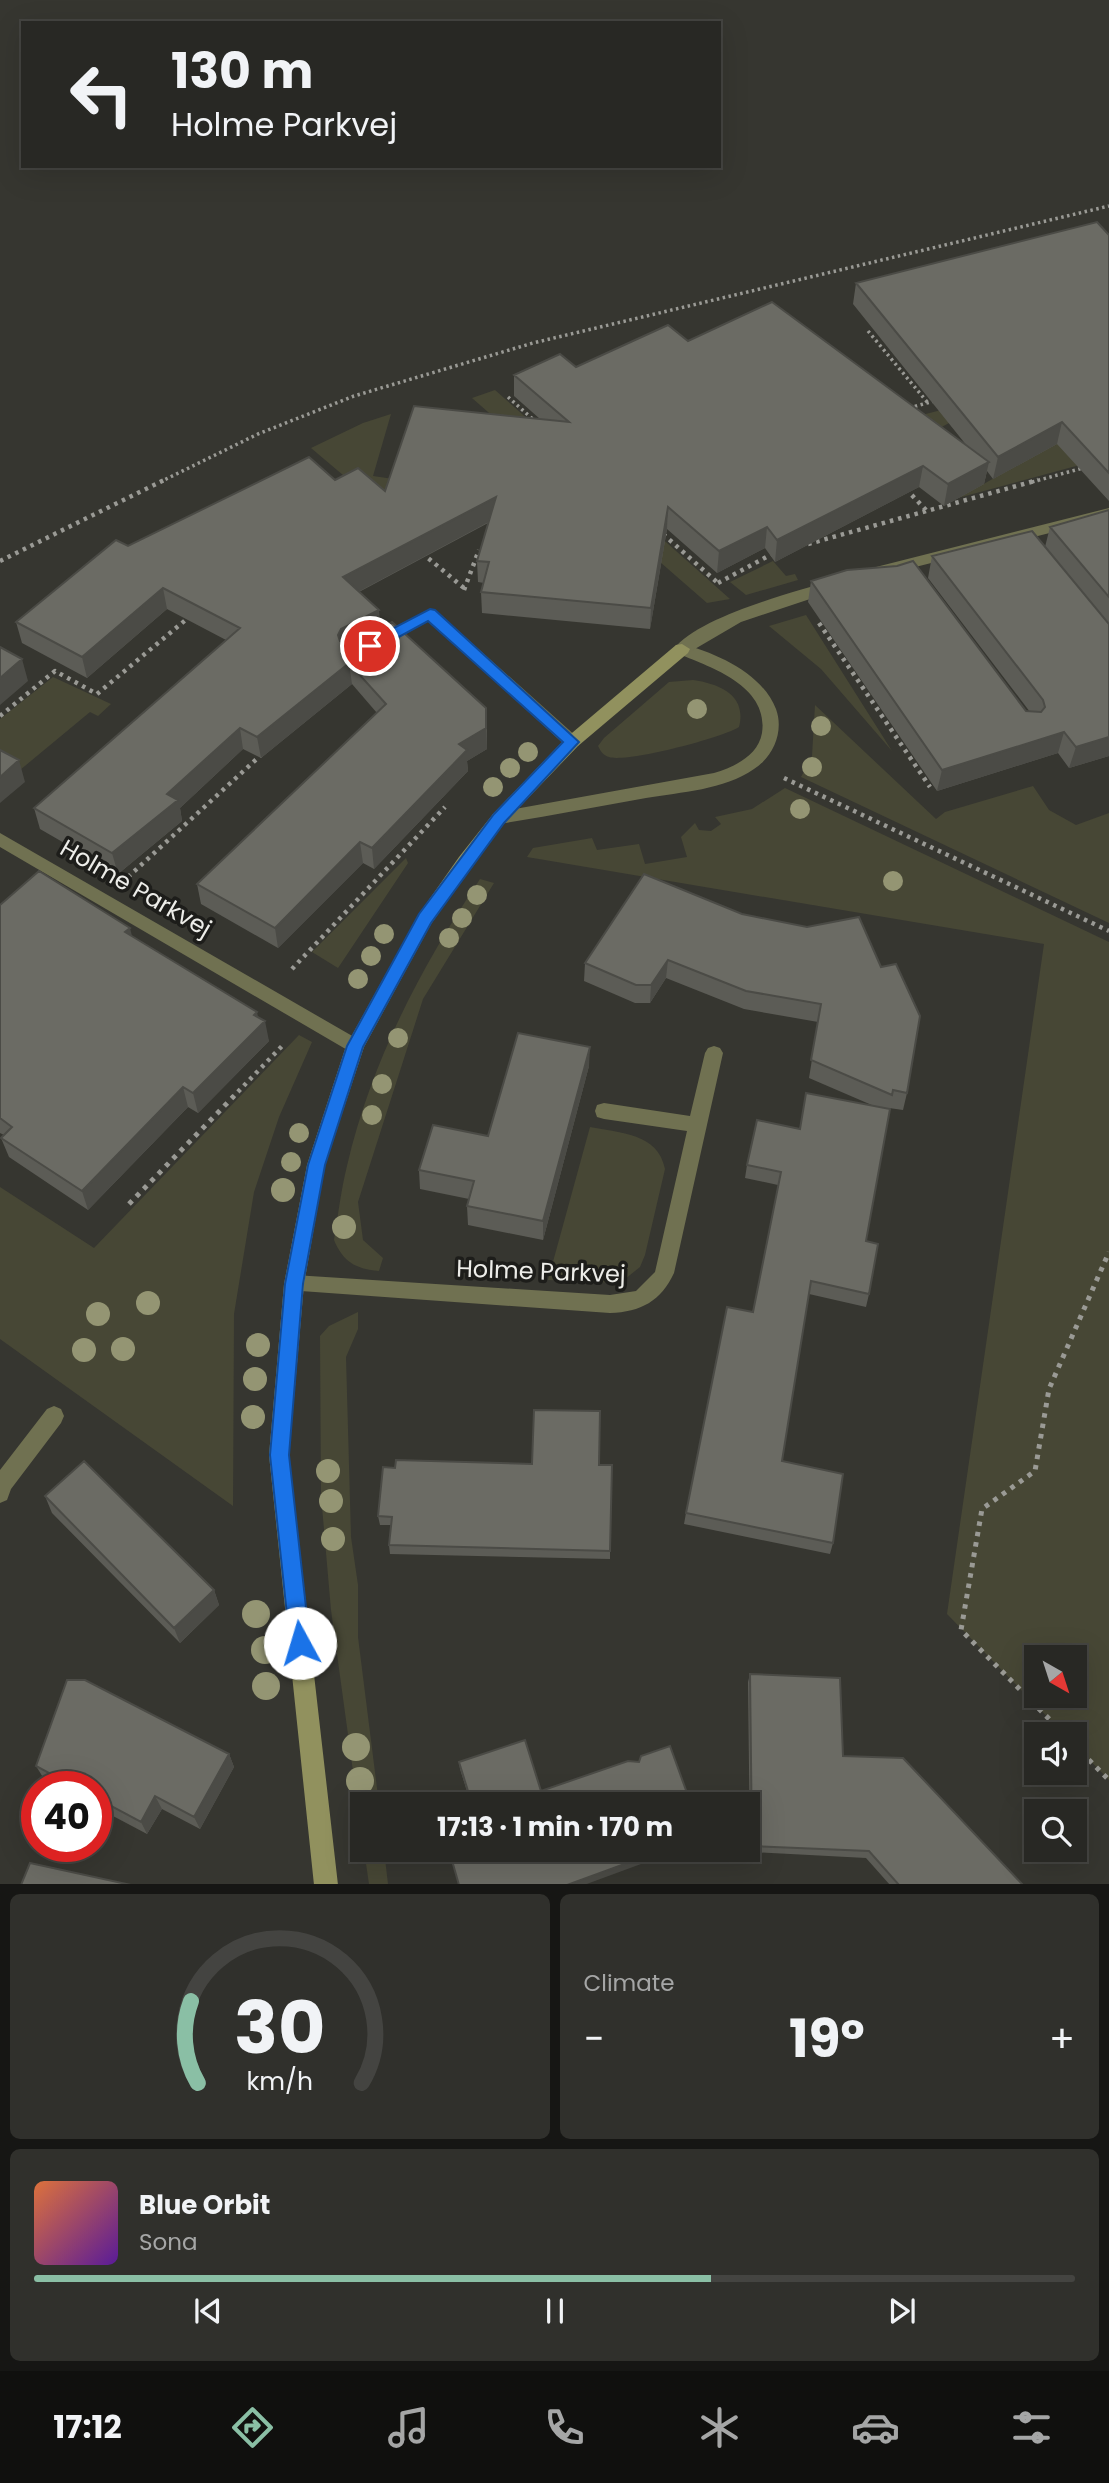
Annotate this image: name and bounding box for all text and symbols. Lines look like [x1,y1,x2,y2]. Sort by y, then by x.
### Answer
text: 130 m [171,37,313,105]
icon: left [56,49,147,140]
text: Holme Parkvej [171,102,397,147]
pin [340,616,400,676]
icon: arrive [351,627,389,665]
street label: Holme Parkvej [54,831,218,945]
street label: Holme Parkvej [456,1252,626,1290]
position arrow [263,1606,337,1680]
north arrow [1024,1645,1087,1708]
map controls [1024,1645,1087,1862]
button: sound [1024,1722,1087,1785]
speed limit sign: 40 [21,1771,112,1862]
button: search [1024,1799,1087,1862]
text: 17:13 · 1 min · 170 m [437,1809,673,1845]
text: Climate [584,1967,674,1999]
text: 30 [234,1977,326,2078]
text: 19° [789,2002,865,2075]
text: − [584,2012,604,2065]
text: + [1049,2012,1075,2065]
text: km/h [246,2063,313,2098]
text: Blue Orbit [139,2187,270,2223]
text: Sona [139,2226,198,2258]
icon: previous [189,2292,227,2330]
icon: pause [536,2292,574,2330]
icon: next [883,2292,921,2330]
icon: directions [228,2403,277,2452]
icon: music [384,2403,433,2452]
icon: phone [540,2403,589,2452]
icon: climate [695,2403,744,2452]
icon: car [851,2403,900,2452]
icon: filters [1007,2403,1056,2452]
text: 17:12 [53,2404,122,2449]

